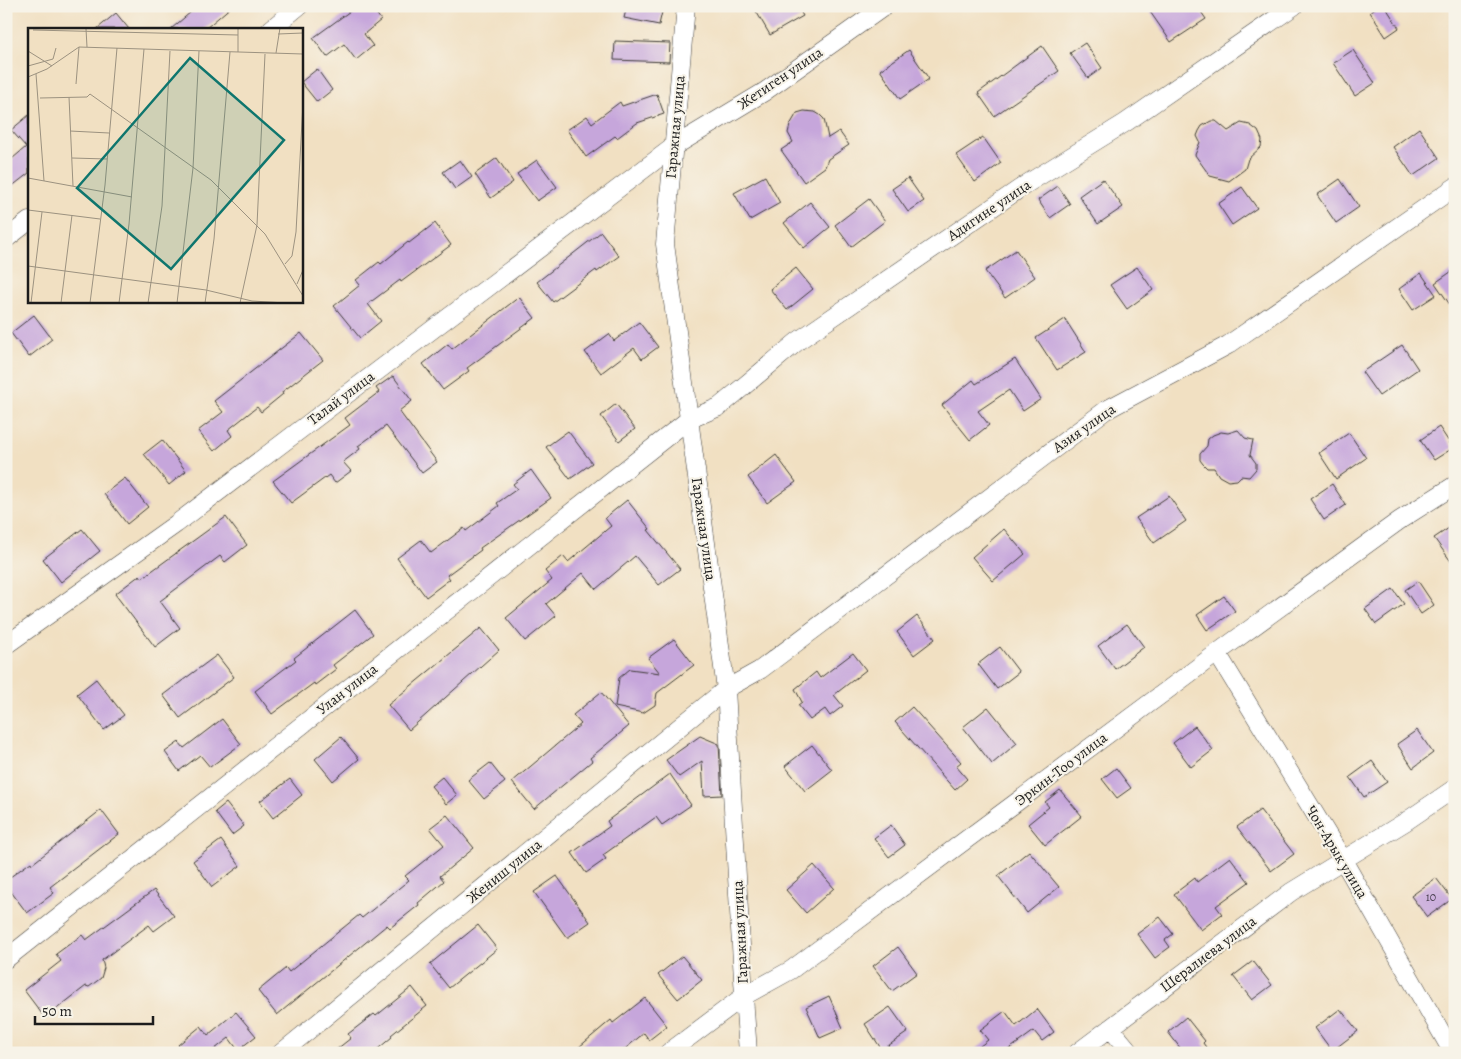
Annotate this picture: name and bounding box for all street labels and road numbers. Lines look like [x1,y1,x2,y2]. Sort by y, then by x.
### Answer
street label: Жетиген улица [734,42,827,114]
street label: Гаражная улица [661,74,689,180]
street label: Адигине улица [942,175,1035,246]
street label: Талай улица [304,366,379,430]
street label: Азия улица [1048,399,1119,458]
street label: Гаражная улица [687,476,721,582]
street label: Улан улица [312,659,382,719]
street label: Эркин-Тоо улица [1011,728,1111,810]
street label: Чон-Арык улица [1301,802,1373,902]
street label: Жениш улица [462,834,546,907]
street label: Гаражная улица [727,880,753,984]
street label: Шералиева улица [1156,911,1260,997]

